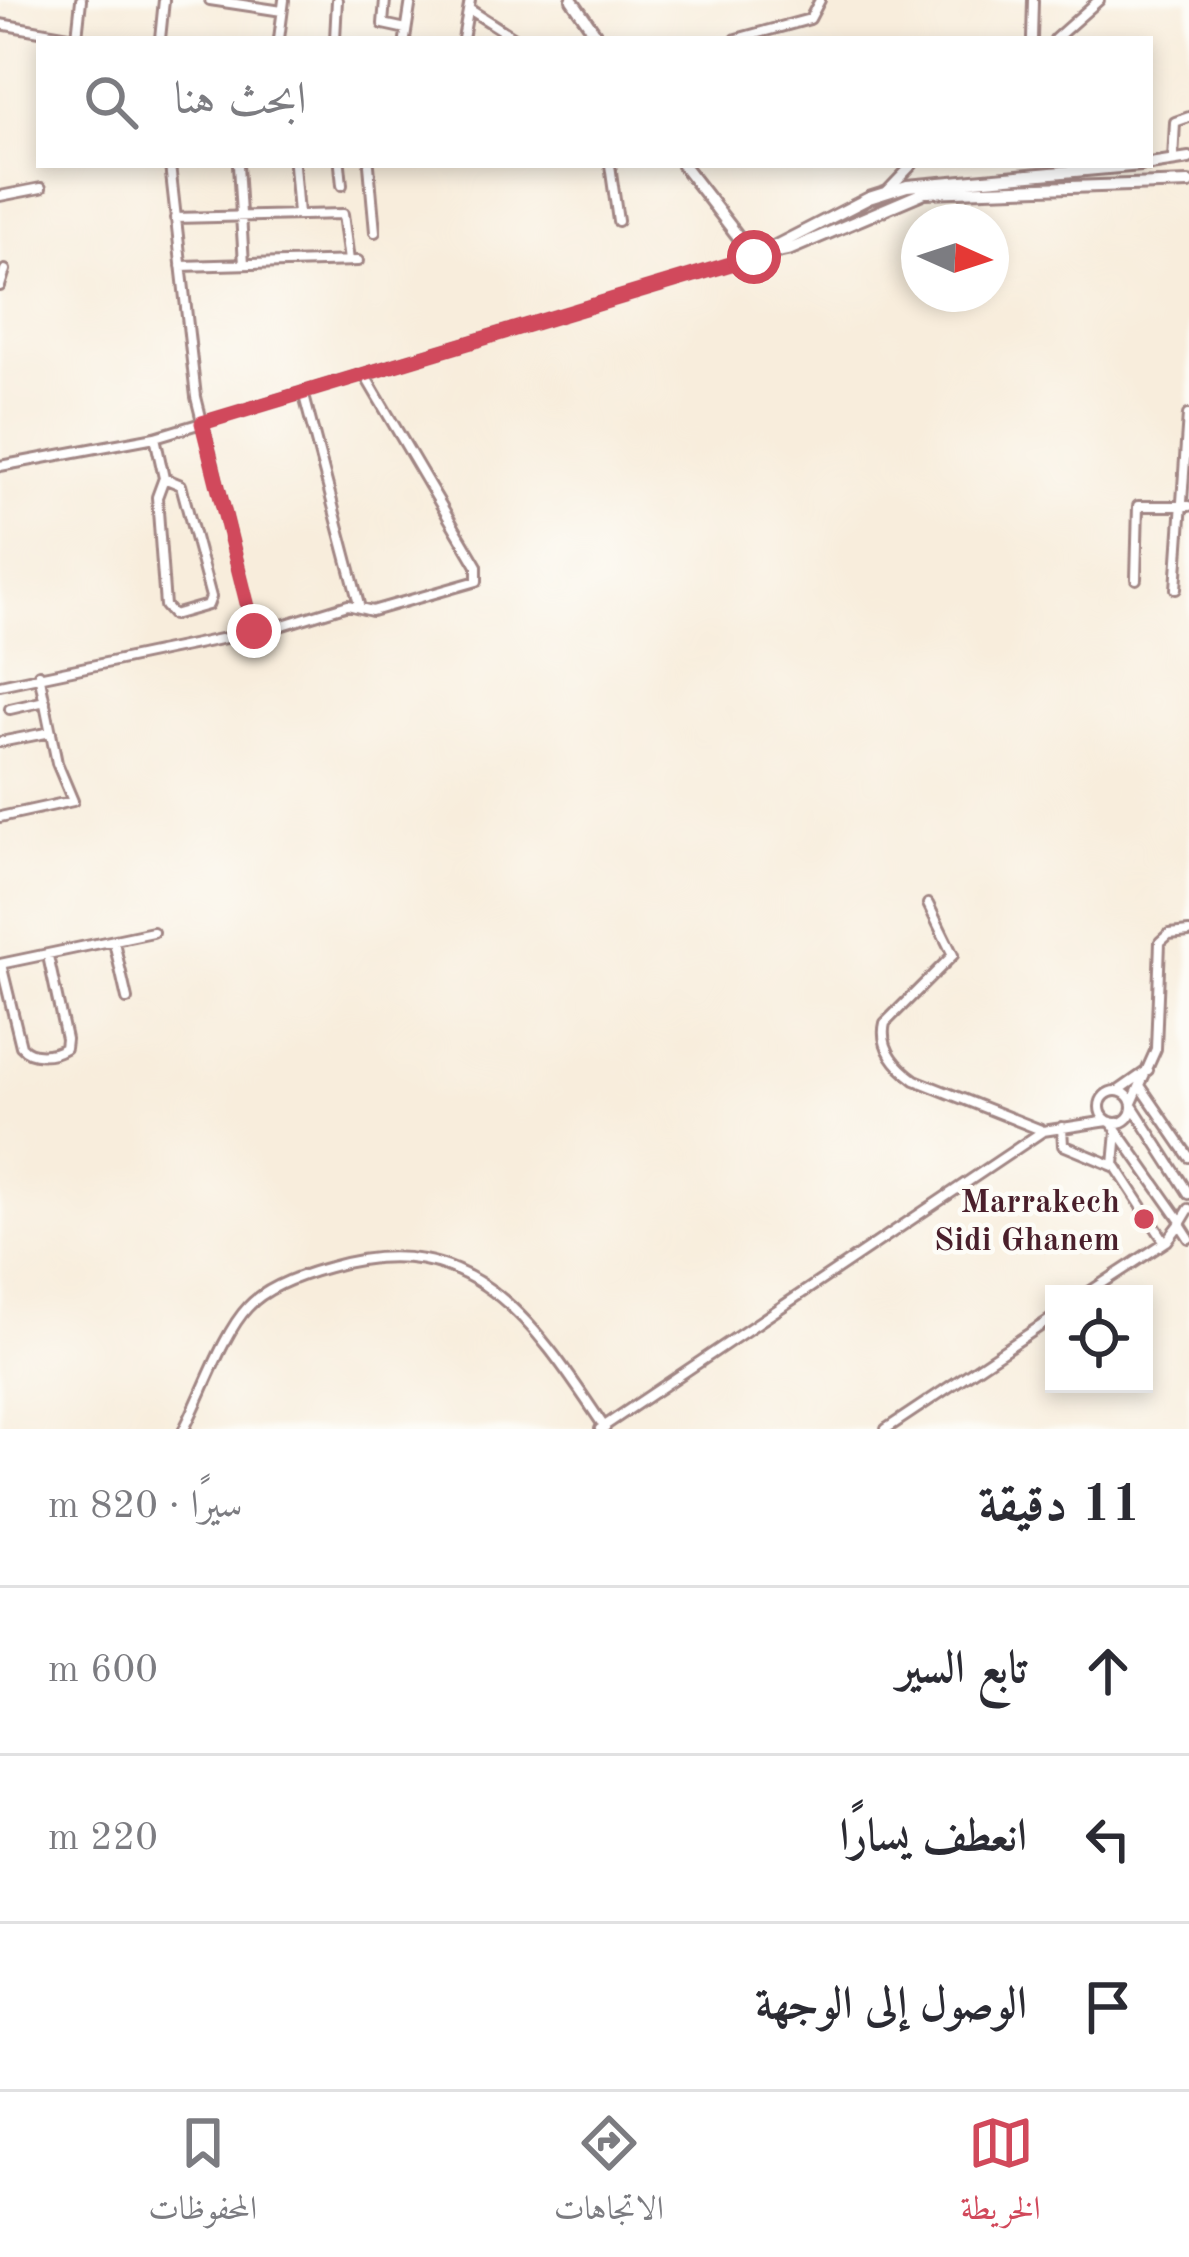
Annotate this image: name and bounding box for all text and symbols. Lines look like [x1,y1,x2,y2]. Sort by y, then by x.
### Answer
search box [36,36,1153,168]
icon: search [78,69,144,135]
text: ابحث هنا [174,79,307,124]
north arrow [901,204,1009,312]
route start [727,230,781,284]
route end [227,604,281,658]
place label: Marrakech Sidi Ghanem [934,1187,1120,1258]
marker: Marrakech Sidi Ghanem [1131,1206,1157,1232]
map controls [1045,1285,1153,1393]
button: locate [1045,1285,1153,1393]
text: 11 دقيقة [979,1481,1141,1532]
text: سيرًا · 820 m [48,1487,243,1526]
icon: ahead [1075,1638,1141,1704]
text: تابع السير [897,1648,1027,1693]
text: 600 m [48,1651,158,1690]
icon: left [1075,1806,1141,1872]
text: انعطف يسارًا [840,1816,1027,1861]
text: 220 m [48,1819,158,1858]
icon: arrive [1075,1974,1141,2040]
text: الوصول إلى الوجهة [755,1984,1027,2029]
tab: المحفوظات [148,2110,257,2240]
tab: الاتجاهات [554,2110,664,2240]
tab: الخريطة [960,2110,1041,2240]

